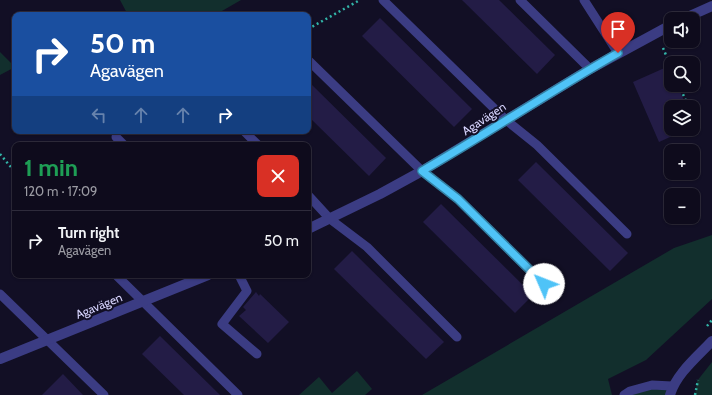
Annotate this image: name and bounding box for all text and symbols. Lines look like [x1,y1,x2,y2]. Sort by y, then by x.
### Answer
pin [601,12,635,53]
map controls [664,12,700,224]
button: sound [664,12,700,48]
icon: arrive [607,18,629,40]
text: 50 m [90,26,155,60]
icon: right [24,28,76,80]
button: search [664,56,700,92]
text: Agavägen [90,60,164,82]
street label: Agavägen [459,99,509,138]
button: layers [664,100,700,136]
icon: left [88,104,110,126]
icon: ahead [130,104,152,126]
icon: ahead [172,104,194,126]
icon: right [214,104,236,126]
button: + [664,144,700,180]
text: 1 min [24,153,78,182]
button: close [257,155,299,197]
text: 120 m · 17:09 [24,183,97,199]
button: − [664,188,700,224]
text: Turn right [58,224,119,242]
icon: right [24,230,46,252]
text: 50 m [264,232,299,250]
text: Agavägen [58,242,111,258]
position arrow [523,263,565,305]
street label: Agavägen [73,289,125,322]

